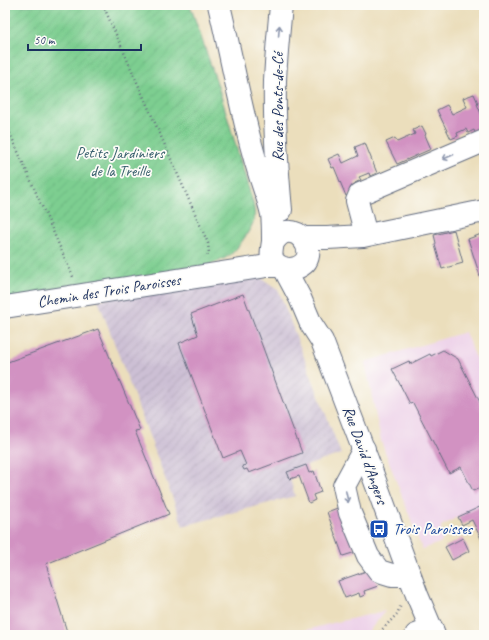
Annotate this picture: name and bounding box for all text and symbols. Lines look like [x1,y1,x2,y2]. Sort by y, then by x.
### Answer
one-way arrow [276,25,283,38]
scale bar [28,26,141,52]
text: 50 m [34,32,56,48]
street label: Rue des Ponts-de-Cé [268,50,288,162]
park label: Petits Jardiniers de la Treille [76,143,166,181]
one-way arrow [443,153,455,161]
street label: Chemin des Trois Paroisses [36,270,183,312]
street label: Rue David d'Angers [338,403,393,508]
one-way arrow [343,490,351,503]
bus stop icon: Trois Paroisses [368,518,390,540]
place label: Trois Paroisses [393,519,474,539]

